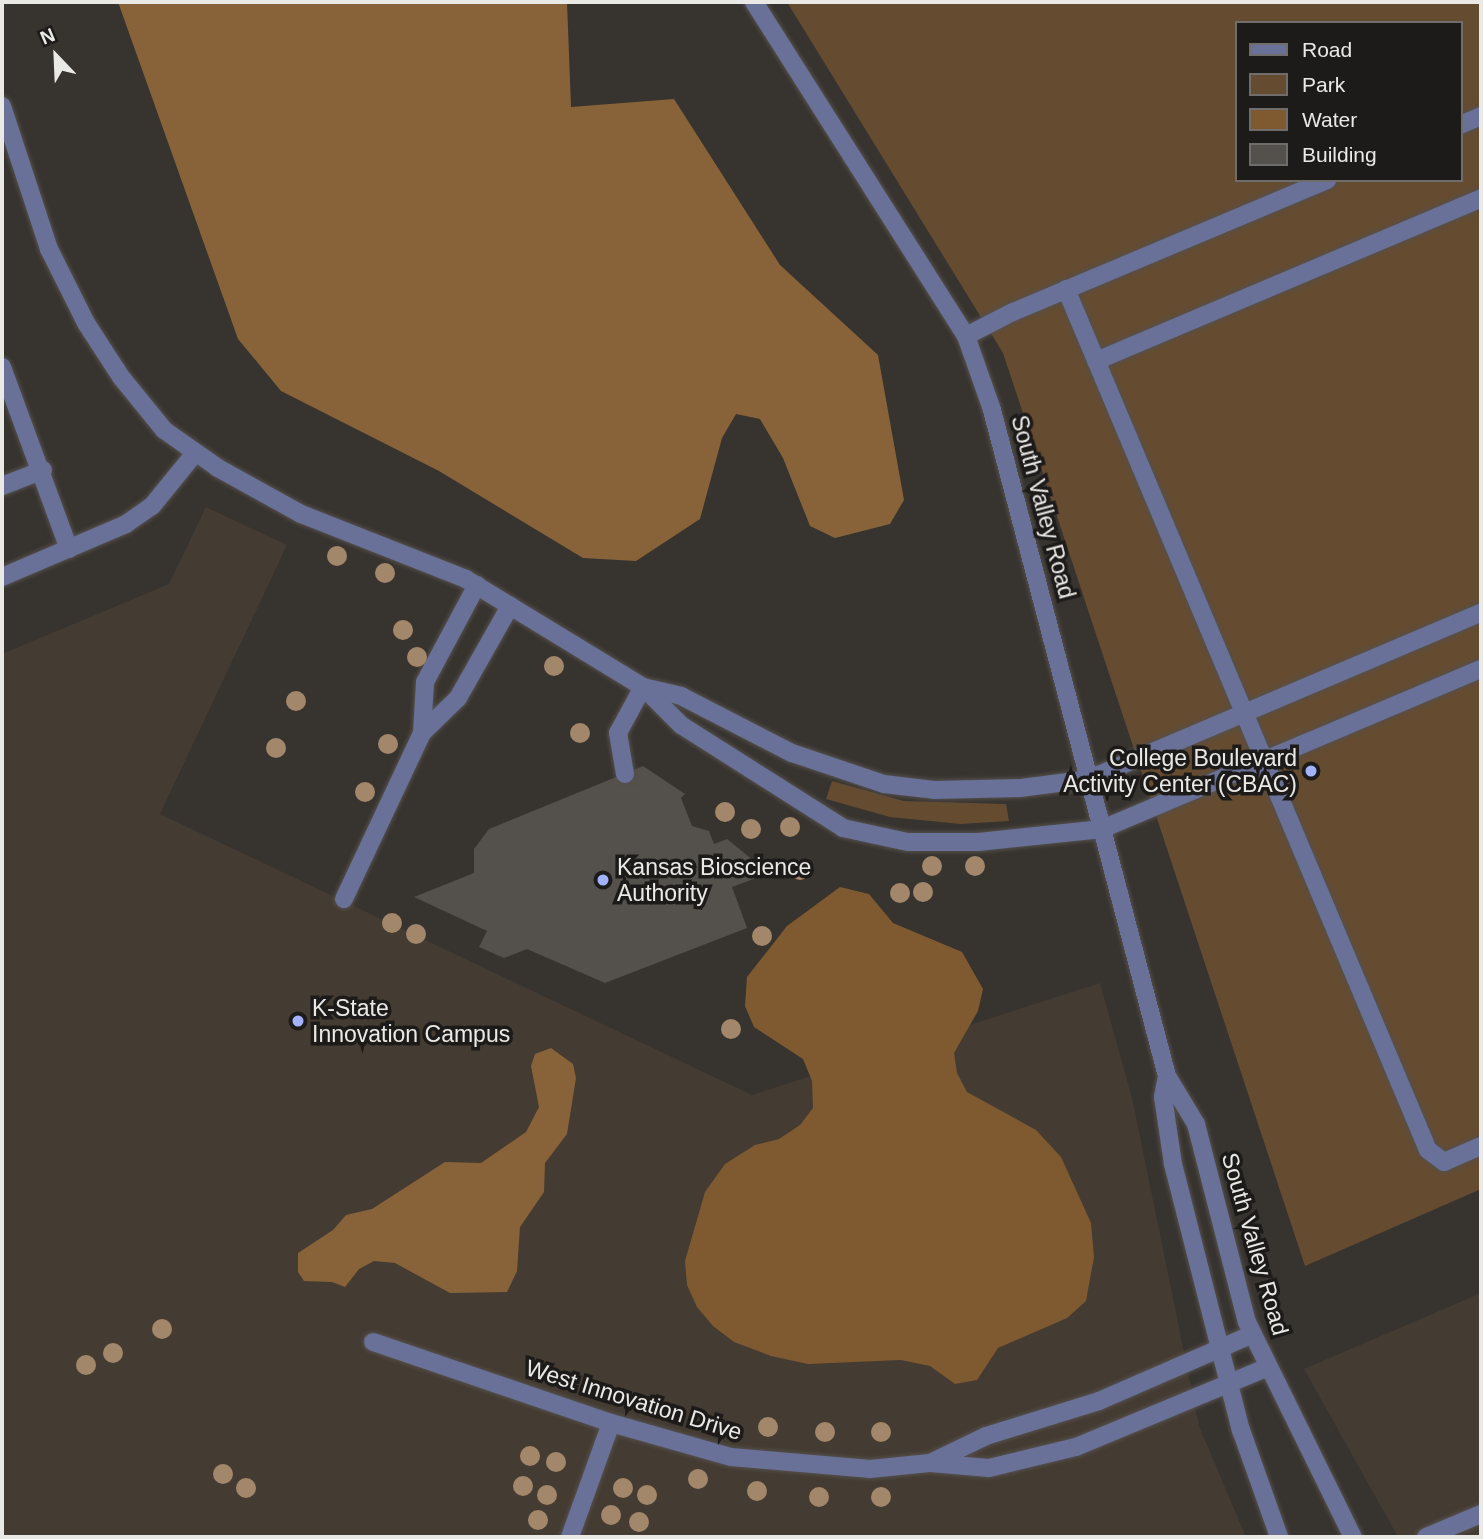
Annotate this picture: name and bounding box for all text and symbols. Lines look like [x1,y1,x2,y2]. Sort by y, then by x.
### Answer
north arrow [21,21,91,91]
legend [1234,21,1462,182]
text: N [37,24,58,49]
text: Road [1302,38,1352,61]
text: Park [1302,73,1345,96]
text: Water [1302,108,1357,131]
text: Building [1302,143,1377,166]
street label: South Valley Road [1005,412,1081,602]
place label: College Boulevard Activity Center (CBAC) [1063,744,1297,798]
marker: College Boulevard Activity Center (CBAC) [1303,763,1319,779]
place label: Kansas Bioscience Authority [617,853,811,907]
marker: Kansas Bioscience Authority [595,872,611,888]
place label: K-State Innovation Campus [312,994,510,1048]
marker: K-State Innovation Campus [290,1013,306,1029]
street label: South Valley Road [1216,1149,1294,1339]
street label: West Innovation Drive [523,1354,745,1446]

